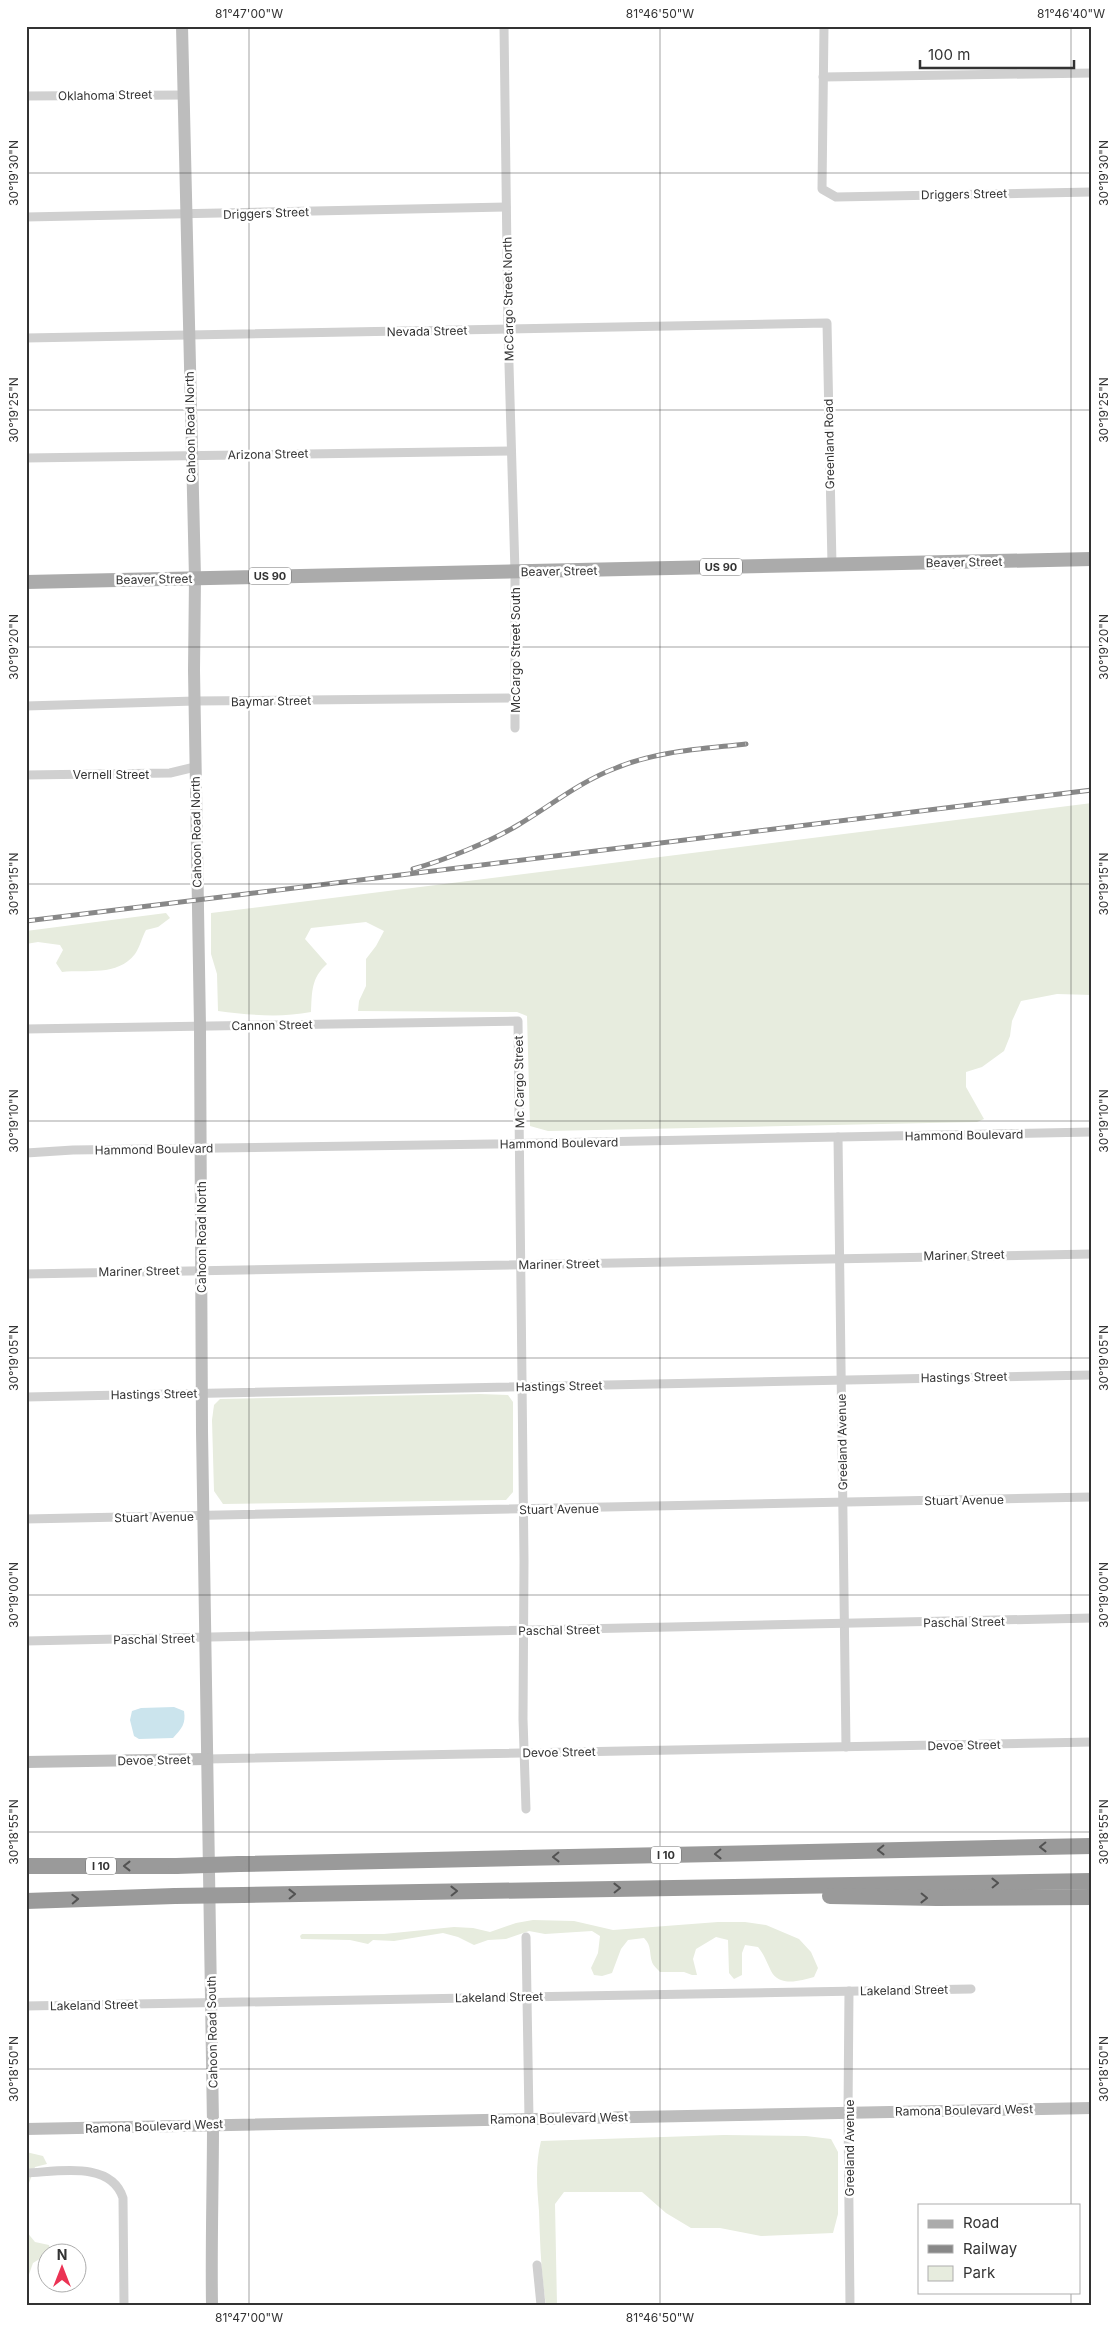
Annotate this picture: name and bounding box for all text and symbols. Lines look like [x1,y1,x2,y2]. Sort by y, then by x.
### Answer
text: 81°47'00"W [215,6,283,21]
text: 81°46'50"W [626,6,694,21]
text: 81°46'40"W [1037,6,1105,21]
scale bar [920,38,1074,70]
text: 100 m [928,45,970,64]
street label: Oklahoma Street [58,87,152,103]
text: 30°19'30"N [6,140,21,206]
text: 30°19'30"N [1096,140,1111,206]
street label: Driggers Street [921,186,1007,202]
street label: Driggers Street [223,204,309,222]
street label: McCargo Street North [499,237,517,361]
street label: Nevada Street [387,323,467,339]
street label: Cahoon Road North [182,371,198,483]
text: 30°19'25"N [6,377,21,443]
text: 30°19'25"N [1096,377,1111,443]
street label: Greenland Road [821,398,837,490]
street label: Arizona Street [228,446,308,462]
street label: Beaver Street [925,554,1003,570]
road number: US 90 [700,558,742,576]
street label: Beaver Street [520,563,598,579]
road number: US 90 [249,568,291,584]
street label: Beaver Street [115,571,193,587]
street label: McCargo Street South [508,587,523,713]
text: 30°19'20"N [6,614,21,680]
text: 30°19'20"N [1096,614,1111,680]
street label: Baymar Street [231,693,311,709]
street label: Vernell Street [73,767,149,782]
street label: Cahoon Road North [188,776,204,888]
text: 30°19'15"N [6,852,21,916]
text: 30°19'15"N [1096,852,1111,916]
street label: Cannon Street [231,1017,313,1033]
street label: Mc Cargo Street [511,1035,527,1128]
text: 30°19'10"N [6,1089,21,1153]
text: 30°19'10"N [1096,1089,1111,1153]
street label: Hammond Boulevard [905,1126,1023,1144]
street label: Hammond Boulevard [500,1134,618,1152]
street label: Hammond Boulevard [95,1140,213,1158]
street label: Cahoon Road North [194,1181,209,1293]
street label: Mariner Street [923,1247,1005,1263]
street label: Mariner Street [518,1256,600,1272]
street label: Mariner Street [98,1263,180,1279]
text: 30°19'05"N [6,1325,21,1391]
text: 30°19'05"N [1096,1325,1111,1391]
street label: Hastings Street [920,1369,1008,1385]
street label: Hastings Street [515,1378,603,1394]
street label: Hastings Street [110,1386,198,1402]
street label: Greeland Avenue [834,1393,850,1491]
street label: Stuart Avenue [924,1492,1004,1508]
street label: Stuart Avenue [519,1501,599,1517]
street label: Stuart Avenue [114,1509,194,1525]
text: 30°19'00"N [6,1562,21,1628]
text: 30°19'00"N [1096,1562,1111,1628]
street label: Paschal Street [923,1614,1005,1630]
street label: Paschal Street [518,1622,600,1638]
street label: Paschal Street [113,1631,195,1647]
street label: Devoe Street [927,1737,1001,1753]
street label: Devoe Street [522,1744,596,1760]
street label: Devoe Street [117,1752,191,1768]
text: 30°18'55"N [6,1799,21,1865]
text: 30°18'55"N [1096,1799,1111,1865]
one-way arrow [1039,1842,1046,1852]
one-way arrow [876,1845,884,1855]
road number: I 10 [651,1846,681,1864]
one-way arrow [714,1849,722,1859]
one-way arrow [551,1852,559,1862]
road number: I 10 [86,1858,116,1874]
one-way arrow [123,1861,130,1871]
one-way arrow [991,1877,999,1888]
one-way arrow [613,1883,621,1894]
one-way arrow [451,1886,459,1896]
one-way arrow [288,1889,296,1899]
one-way arrow [921,1892,929,1903]
one-way arrow [72,1894,79,1904]
street label: Cahoon Road South [204,1975,220,2089]
street label: Lakeland Street [860,1982,948,1998]
street label: Lakeland Street [455,1989,543,2005]
street label: Lakeland Street [50,1997,138,2013]
text: 30°18'50"N [6,2036,21,2102]
text: 30°18'50"N [1096,2036,1111,2102]
street label: Greeland Avenue [842,2100,857,2196]
street label: Ramona Boulevard West [895,2101,1033,2119]
street label: Ramona Boulevard West [490,2109,628,2127]
street label: Ramona Boulevard West [85,2116,223,2136]
legend [918,2204,1080,2294]
text: Road [963,2213,999,2232]
text: Railway [963,2239,1018,2258]
north arrow [38,2244,88,2294]
text: N [57,2246,67,2263]
text: Park [963,2263,996,2282]
text: 81°47'00"W [215,2310,283,2325]
text: 81°46'50"W [626,2310,694,2325]

